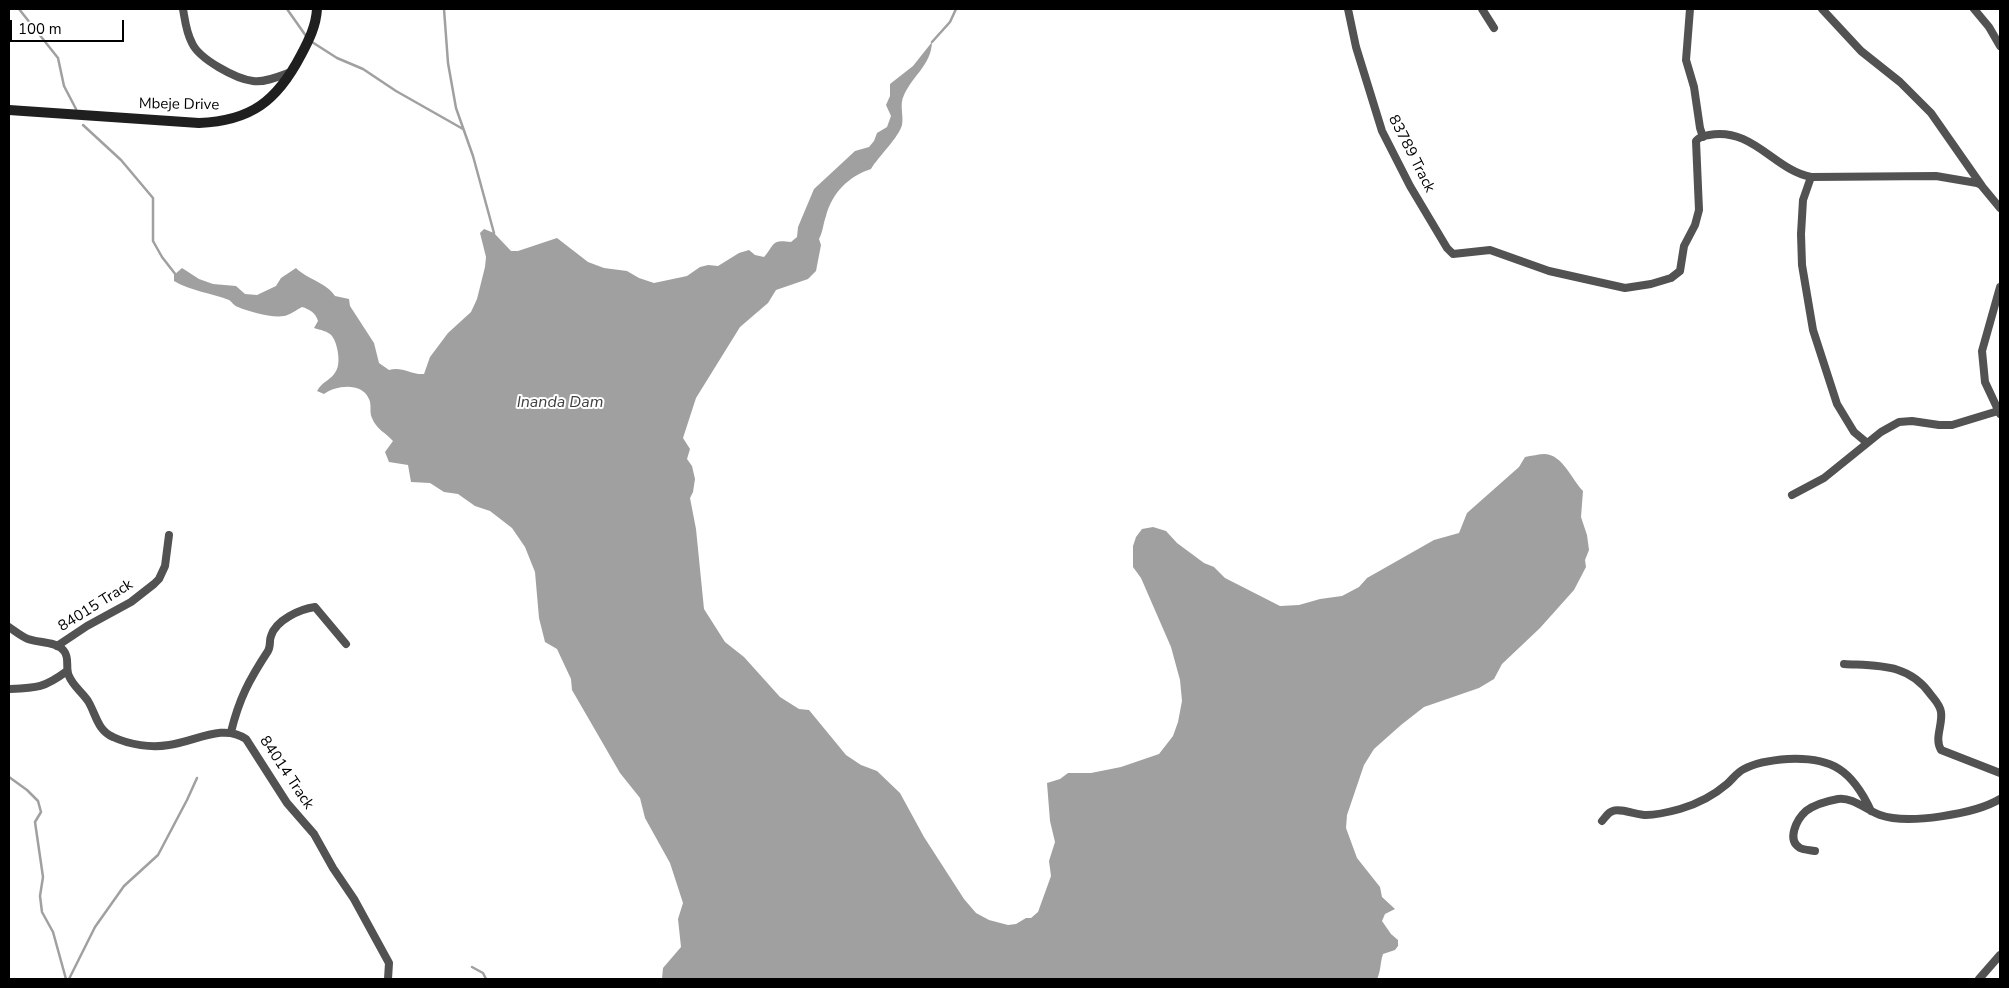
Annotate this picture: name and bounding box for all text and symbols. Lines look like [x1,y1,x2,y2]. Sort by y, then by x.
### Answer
scale bar [12,10,126,42]
text: 100 m [18,19,62,39]
street label: Mbeje Drive [139,95,219,115]
street label: 83789 Track [1384,112,1438,196]
water label: Inanda Dam [517,393,603,413]
street label: 84015 Track [55,576,137,636]
street label: 84014 Track [255,733,317,813]

